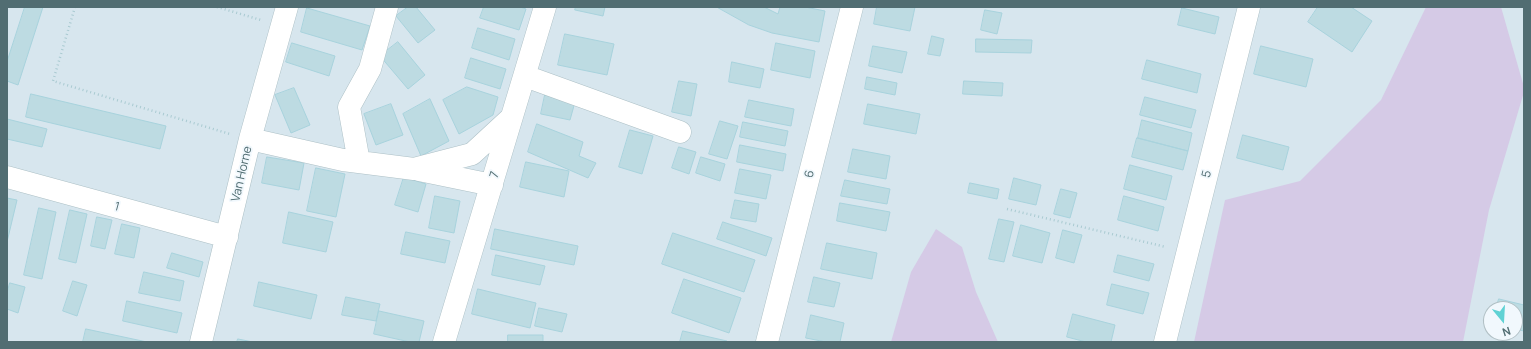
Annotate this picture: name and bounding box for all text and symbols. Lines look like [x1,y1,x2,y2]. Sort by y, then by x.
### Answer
street label: Van Horne [229,145,255,203]
street label: 6 [802,169,818,179]
street label: 5 [1199,169,1215,179]
street label: 7 [487,170,503,180]
street label: 1 [113,199,121,215]
north arrow [1483,301,1523,341]
text: N [1500,324,1513,340]

